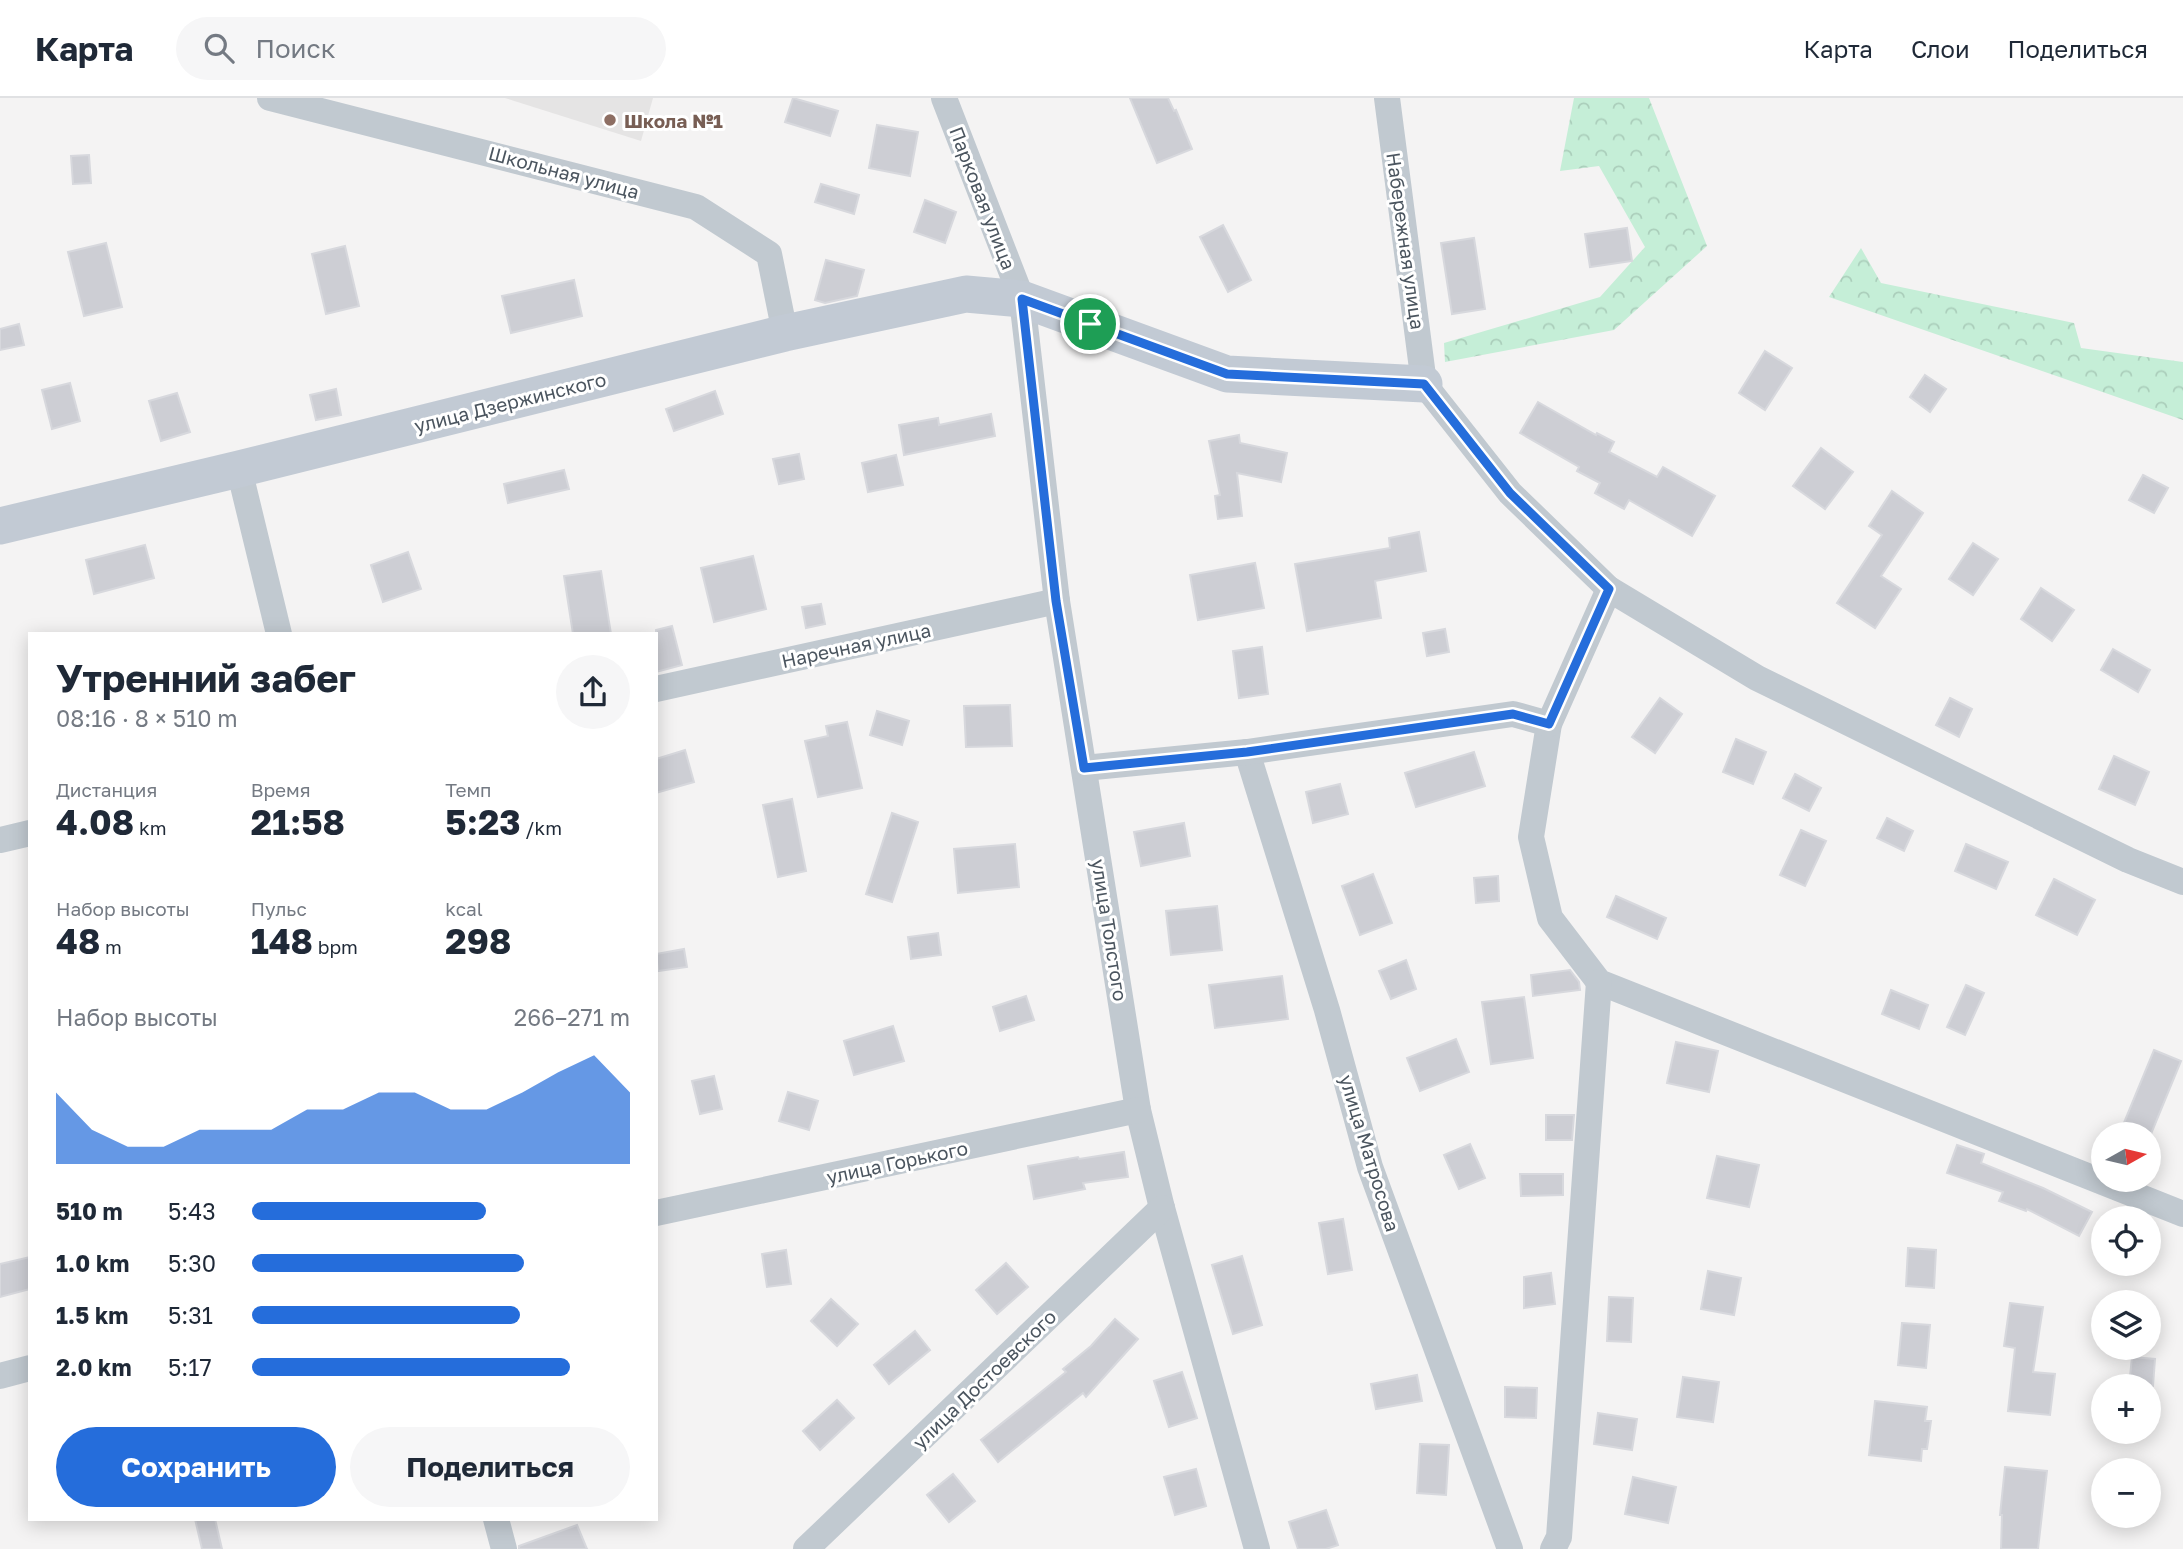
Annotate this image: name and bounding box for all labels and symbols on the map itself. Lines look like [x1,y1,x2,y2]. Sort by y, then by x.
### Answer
place label: Школа №1 [624,109,723,132]
marker: Школа №1 [602,112,618,128]
street label: Парковая улица [945,123,1021,273]
street label: Школьная улица [486,141,642,203]
street label: Набережная улица [1382,151,1430,331]
pin [1060,294,1120,354]
street label: улица Дзержинского [412,367,608,437]
street label: Наречная улица [779,618,933,672]
street label: улица Толстого [1087,857,1133,1003]
street label: улица Матросова [1335,1072,1405,1234]
north arrow [2091,1122,2161,1192]
street label: улица Горького [824,1136,970,1188]
street label: улица Достоевского [908,1305,1060,1453]

